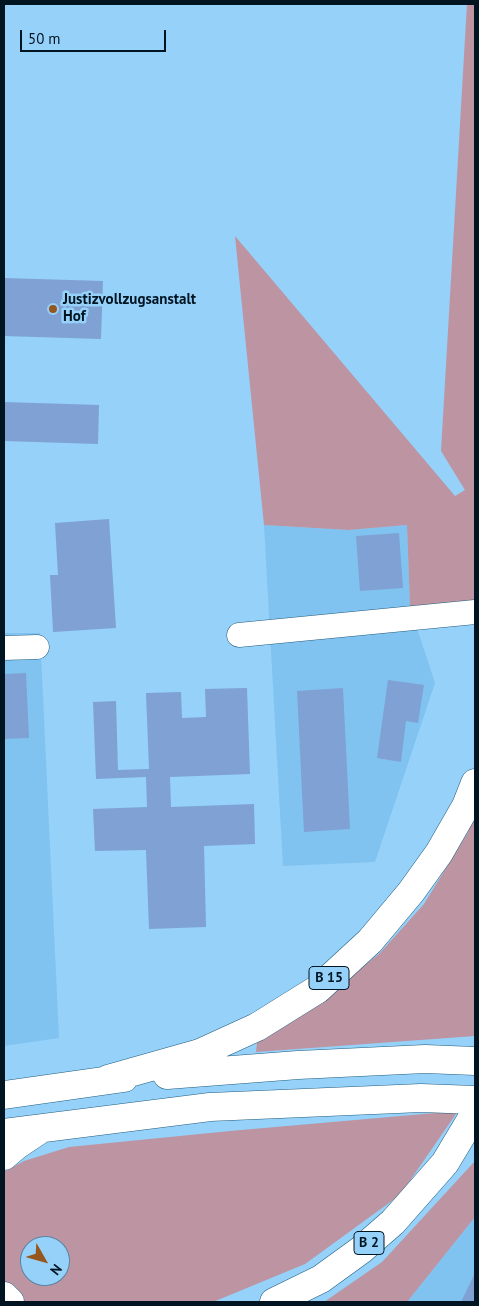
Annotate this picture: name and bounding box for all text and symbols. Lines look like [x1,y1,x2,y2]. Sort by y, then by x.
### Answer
scale bar [22,20,169,52]
text: 50 m [28,29,61,48]
place label: Justizvollzugsanstalt Hof [63,291,196,326]
marker: Justizvollzugsanstalt Hof [47,303,59,315]
road number: B 15 [309,966,349,990]
road number: B 2 [354,1232,384,1254]
north arrow [20,1236,70,1286]
text: N [46,1260,66,1279]

